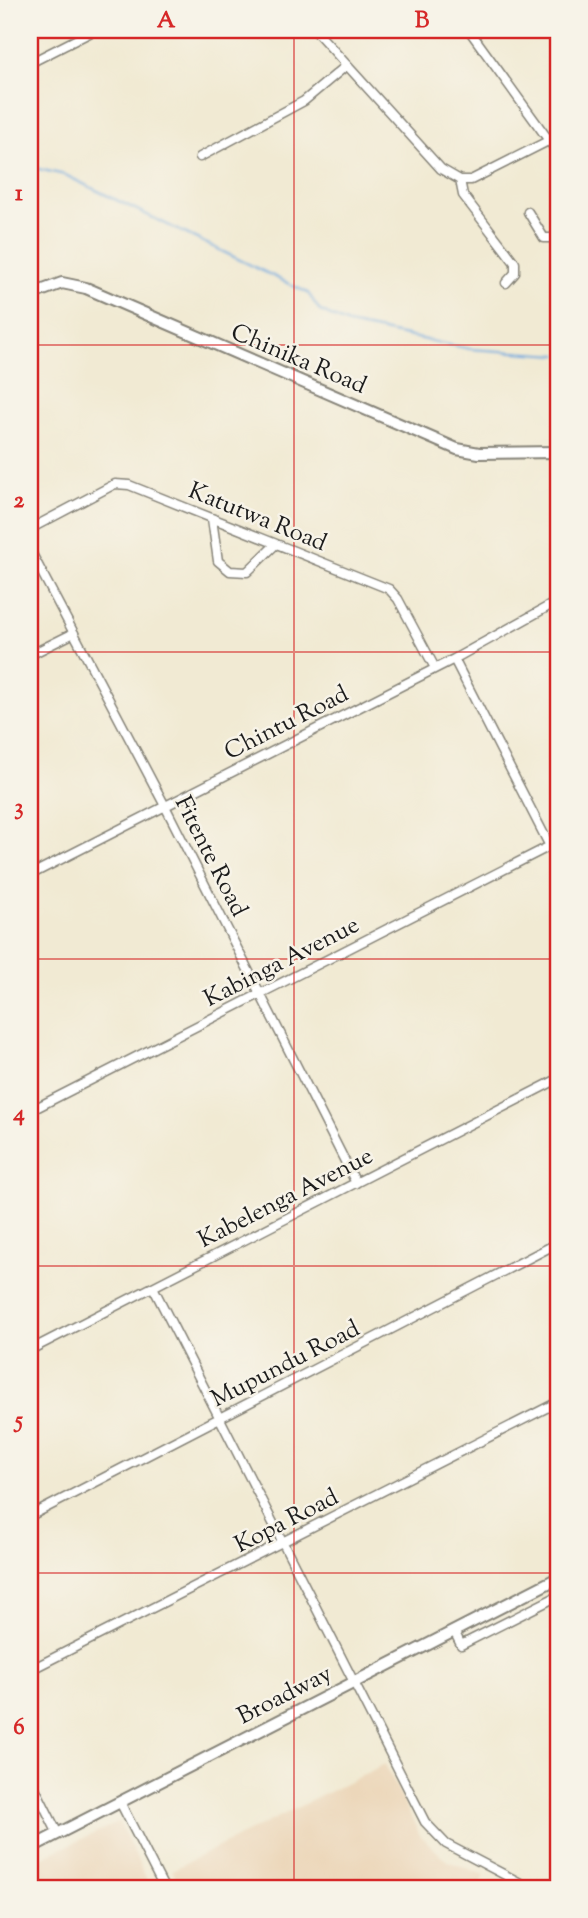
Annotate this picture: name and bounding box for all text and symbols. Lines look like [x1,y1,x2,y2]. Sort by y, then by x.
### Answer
text: A [157,5,176,38]
text: B [415,5,430,38]
text: 1 [15,178,23,211]
street label: Chinika Road [225,316,372,404]
street label: Katutwa Road [183,475,332,561]
text: 2 [14,485,25,518]
street label: Chintu Road [219,678,355,770]
street label: Fitente Road [165,791,255,924]
text: 3 [14,792,24,825]
street label: Kabinga Avenue [198,909,365,1017]
text: 4 [12,1098,25,1131]
street label: Kabelenga Avenue [193,1140,379,1258]
street label: Mupundu Road [206,1312,367,1417]
text: 5 [13,1405,23,1438]
street label: Kopa Road [229,1481,345,1563]
street label: Broadway [232,1657,338,1734]
text: 6 [13,1712,25,1745]

